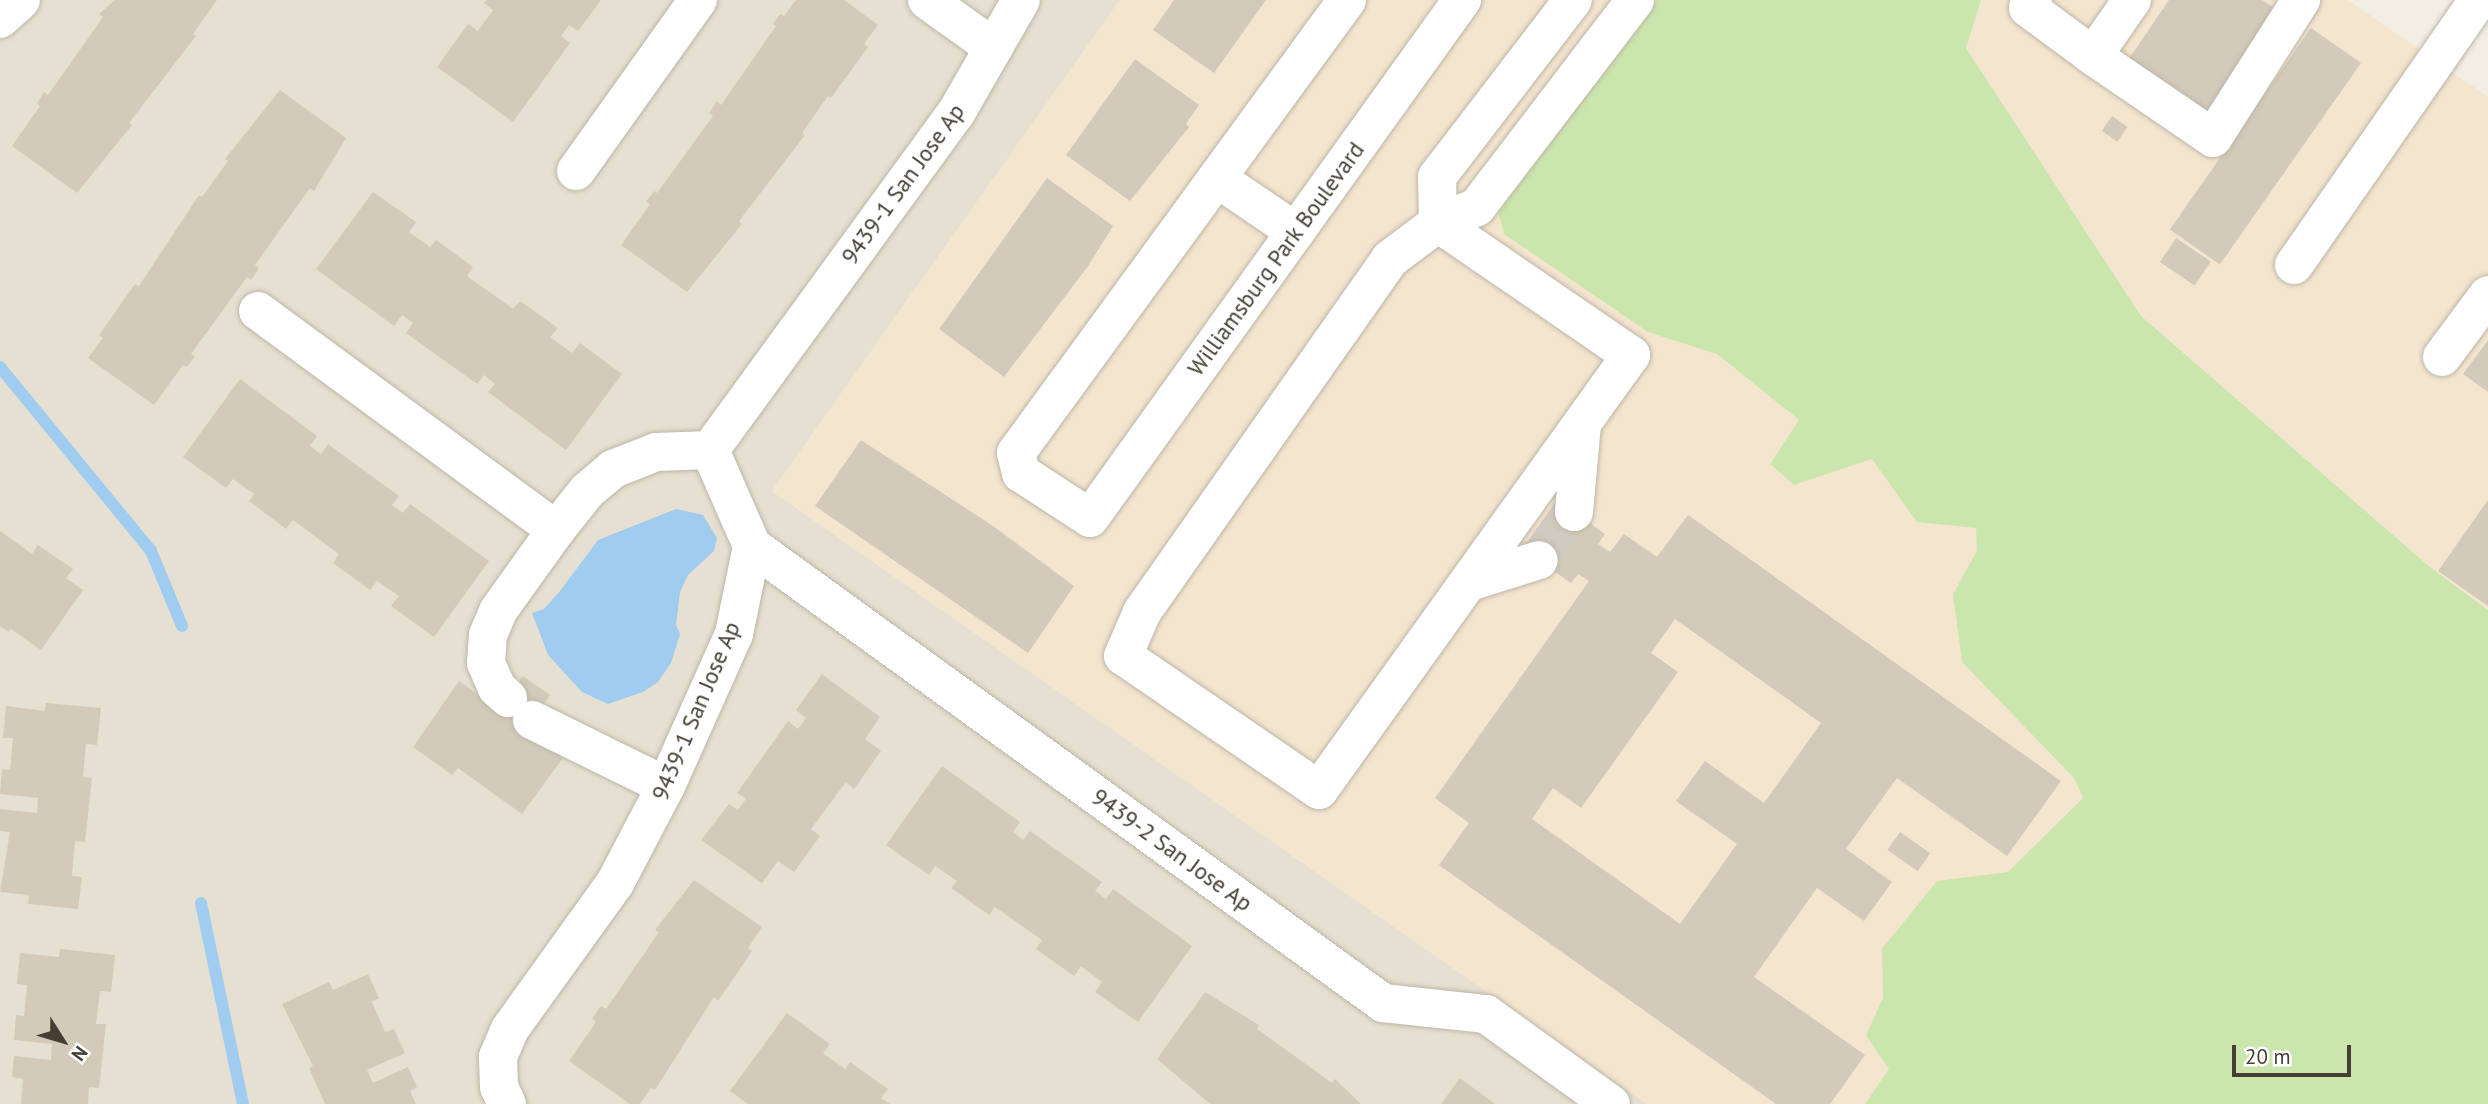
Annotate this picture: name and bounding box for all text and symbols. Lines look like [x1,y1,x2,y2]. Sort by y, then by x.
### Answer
street label: 9439-1 San Jose Ap [835,98,971,270]
street label: Williamsburg Park Boulevard [1182,136,1370,382]
street label: 9439-1 San Jose Ap [646,617,746,805]
street label: 9439-2 San Jose Ap [1086,782,1258,918]
north arrow [28,1006,98,1076]
scale bar [2236,1030,2355,1074]
text: N [66,1041,93,1066]
text: 20 m [2245,1043,2291,1070]

